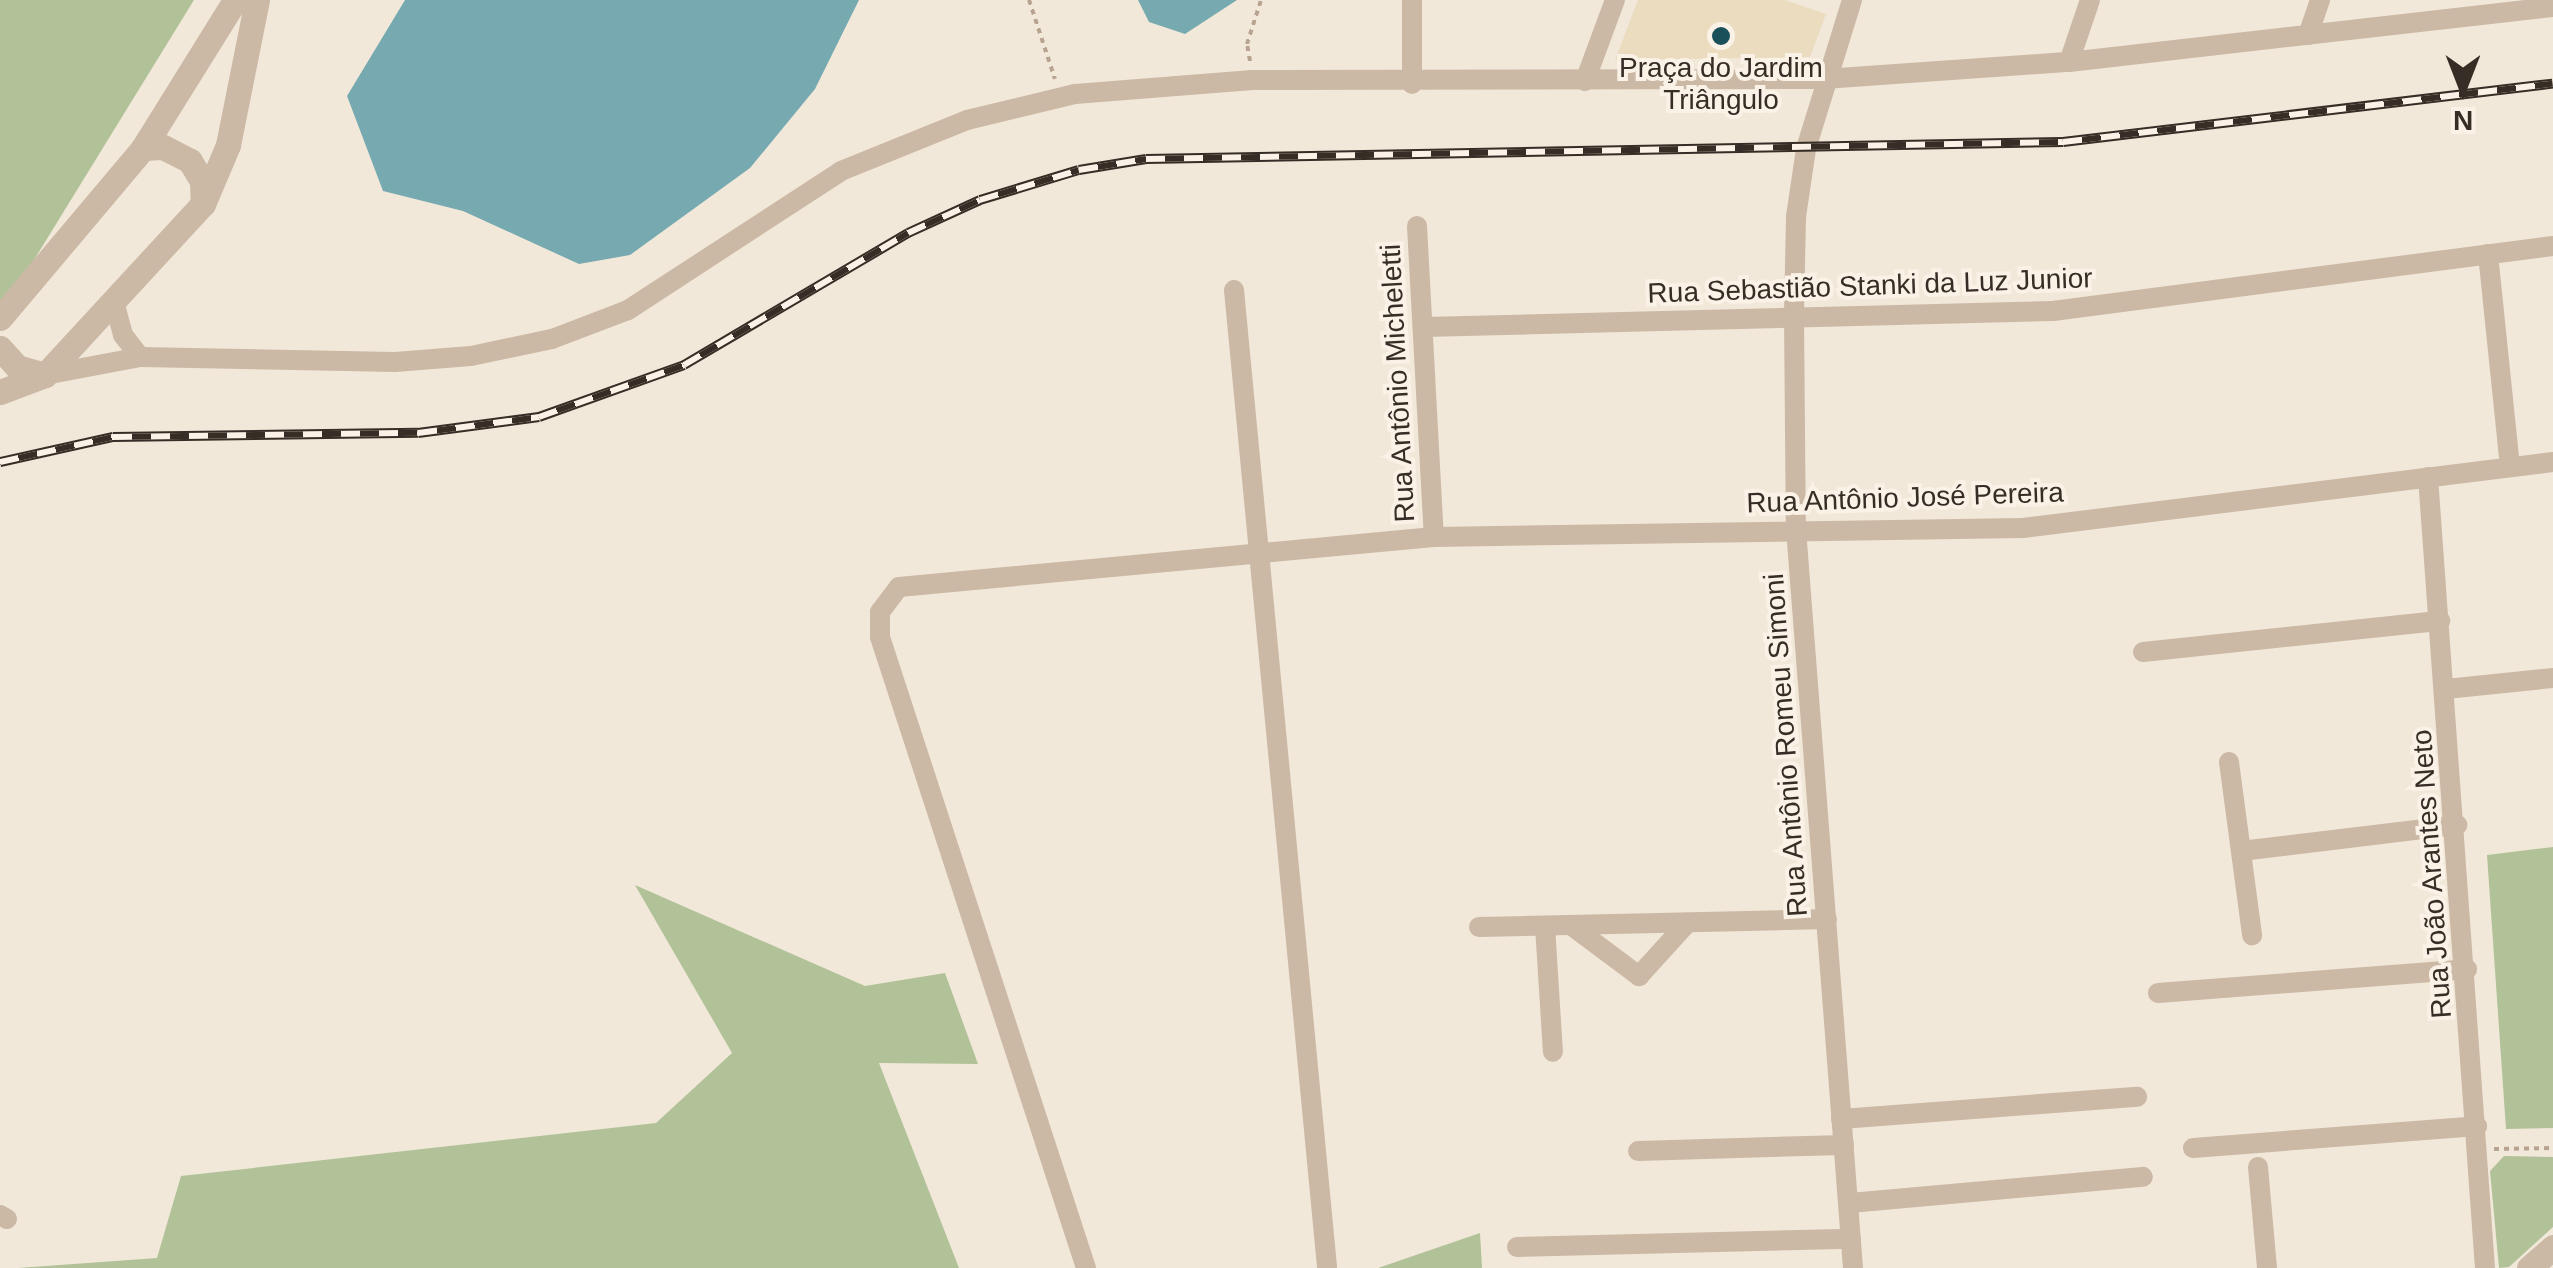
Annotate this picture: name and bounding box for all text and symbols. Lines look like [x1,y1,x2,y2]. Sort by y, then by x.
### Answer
marker: Praça do Jardim Triângulo [1710,25,1732,47]
north arrow [2413,40,2513,140]
place label: Praça do Jardim Triângulo [1619,51,1823,117]
text: N [2453,105,2473,136]
street label: Rua Antônio Micheletti [1374,242,1422,524]
street label: Rua Sebastião Stanki da Luz Junior [1647,261,2093,311]
street label: Rua Antônio José Pereira [1745,476,2065,520]
street label: Rua Antônio Romeu Simoni [1757,571,1815,919]
street label: Rua João Arantes Neto [2405,728,2459,1020]

